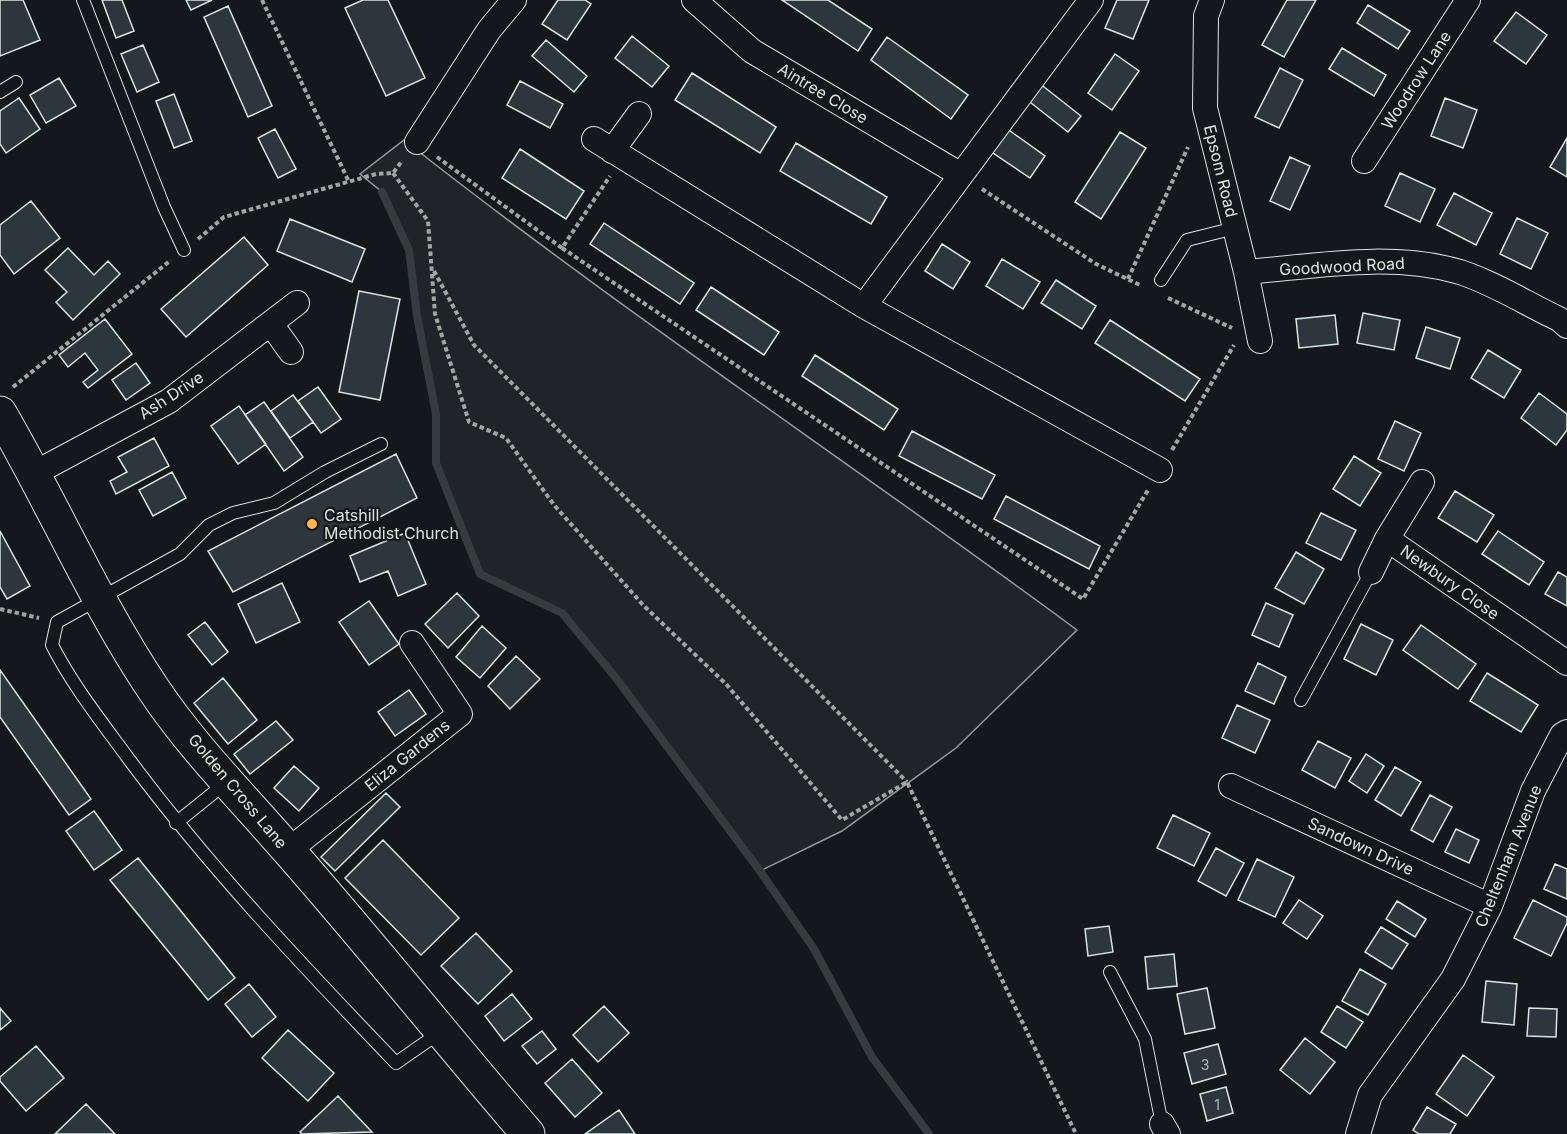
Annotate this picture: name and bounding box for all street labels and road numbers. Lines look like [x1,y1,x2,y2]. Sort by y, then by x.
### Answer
street label: Woodrow Lane [1377,27,1455,133]
street label: Aintree Close [774,58,872,128]
street label: Epsom Road [1200,123,1242,219]
street label: Goodwood Road [1279,253,1405,279]
street label: Ash Drive [135,367,207,423]
street label: Newbury Close [1397,541,1503,623]
street label: Eliza Gardens [361,715,453,795]
street label: Golden Cross Lane [184,730,292,852]
street label: Cheltenham Avenue [1470,782,1546,930]
street label: Sandown Drive [1305,813,1417,879]

